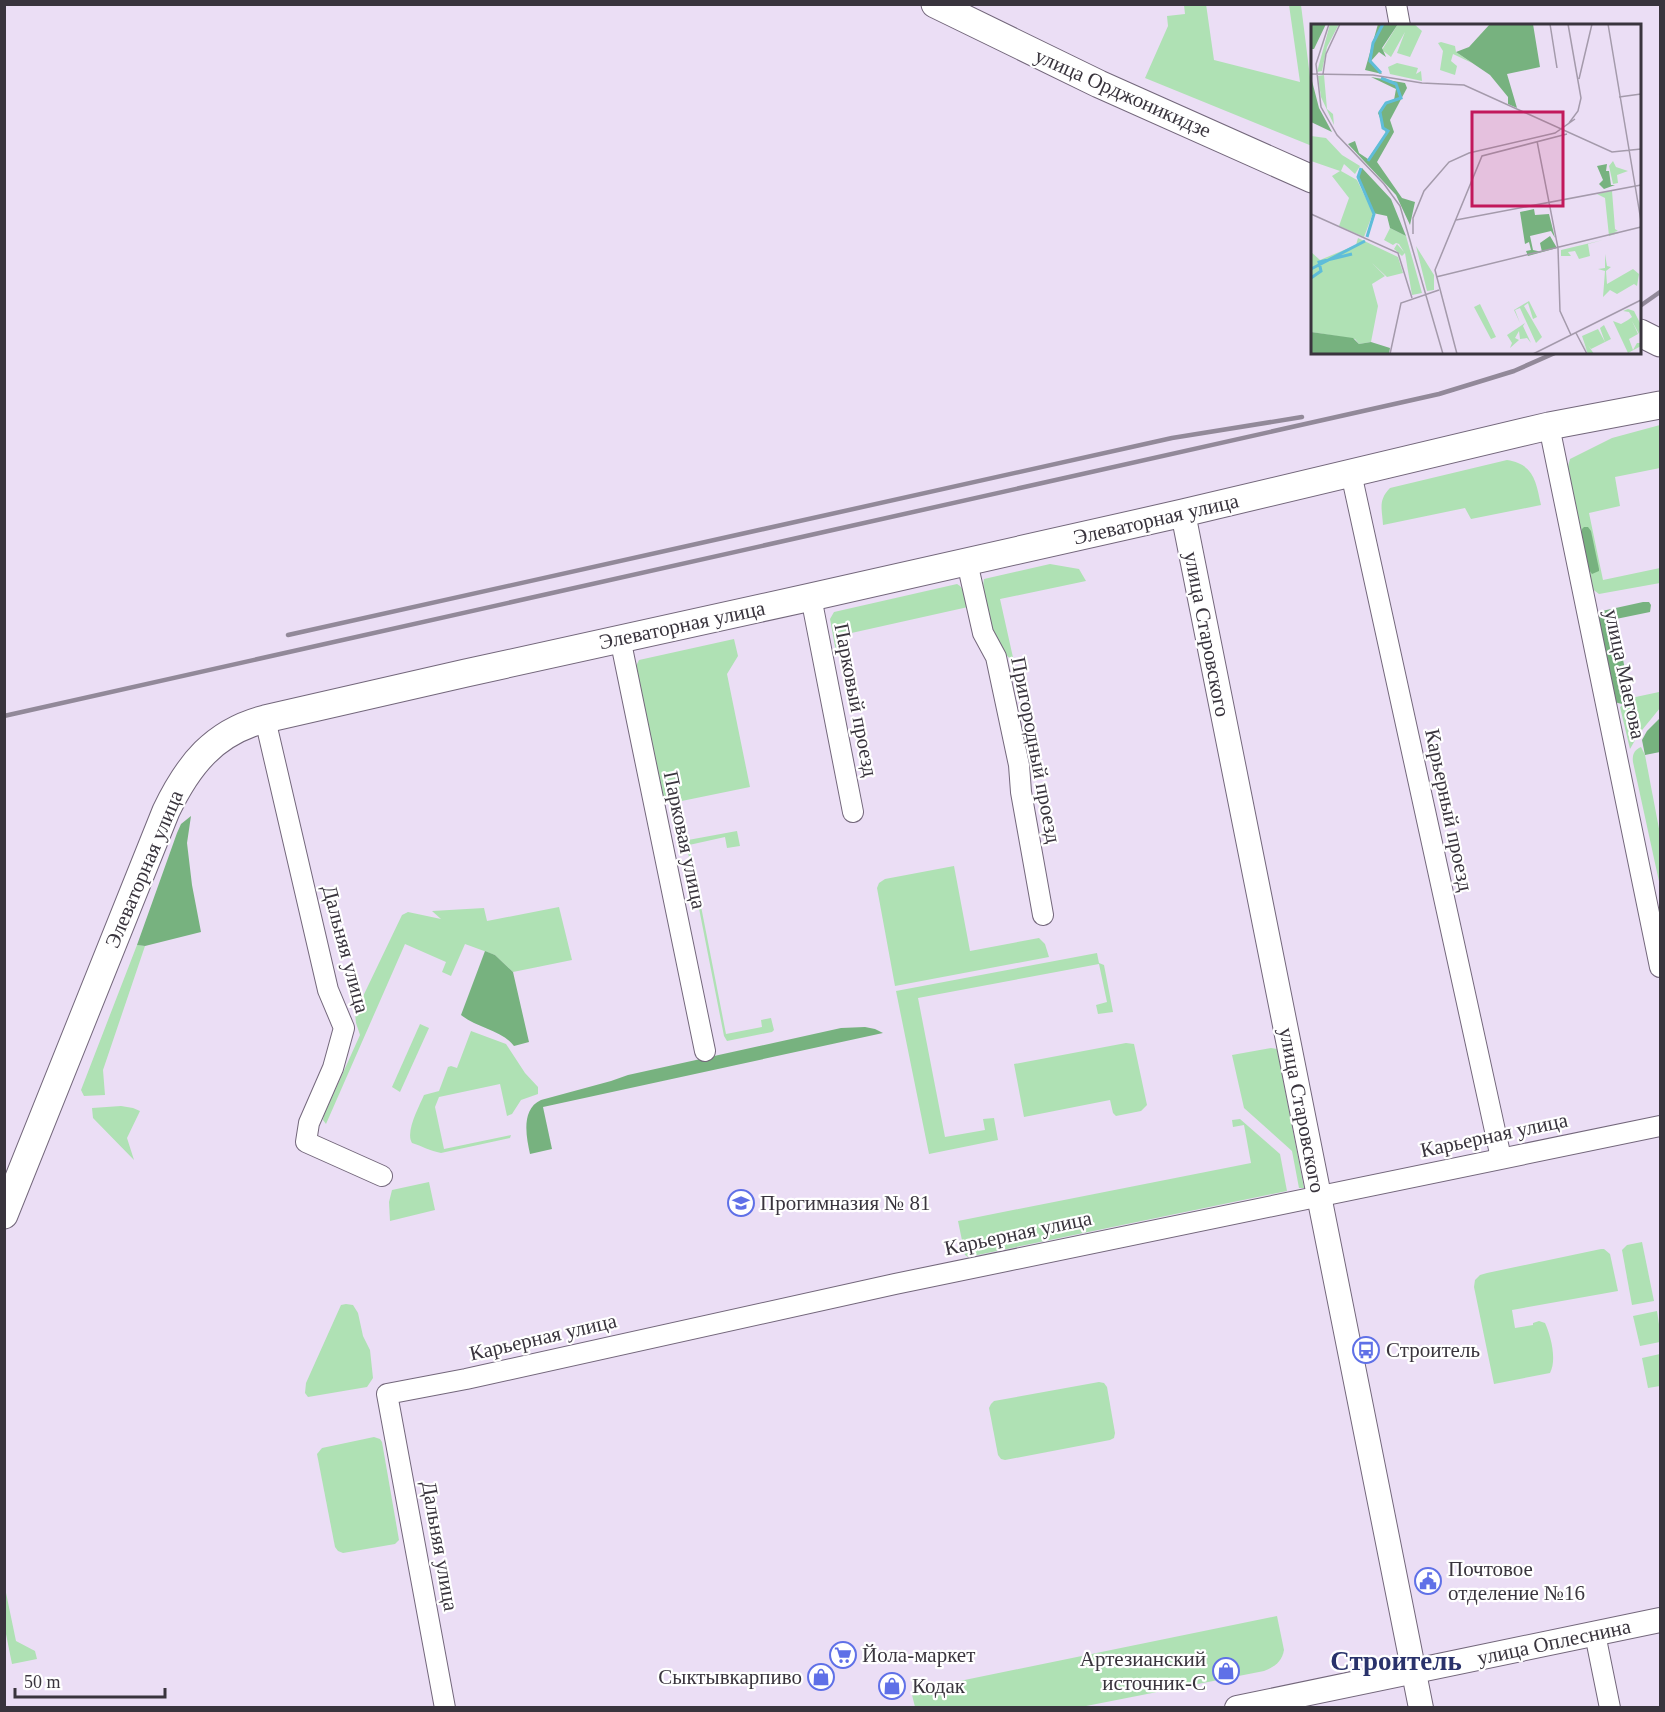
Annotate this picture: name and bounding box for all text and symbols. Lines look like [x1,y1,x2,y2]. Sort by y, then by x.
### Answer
inset map [1311,24,1641,354]
street label: улица Орджоникидзе [1031,43,1215,143]
street label: Элеваторная улица [1071,488,1242,550]
street label: улица Старовского [1179,549,1235,719]
street label: Элеваторная улица [597,596,768,654]
street label: улица Маегова [1600,607,1651,742]
street label: Парковый проезд [829,621,883,779]
street label: Пригородный проезд [1006,655,1066,845]
street label: Карьерный проезд [1420,727,1478,894]
street label: Парковая улица [659,769,711,912]
street label: Элеваторная улица [100,786,188,951]
street label: Дальняя улица [317,882,375,1016]
street label: улица Старовского [1274,1025,1330,1195]
street label: Карьерная улица [1418,1108,1571,1162]
school or university icon: Прогимназия № 81 [726,1188,756,1218]
place label: Прогимназия № 81 [760,1191,931,1215]
street label: Карьерная улица [942,1206,1095,1260]
street label: Карьерная улица [467,1308,620,1366]
bus stop icon: Строитель [1351,1335,1381,1365]
place label: Строитель [1386,1338,1480,1362]
street label: Дальняя улица [417,1479,463,1614]
place label: Почтовое отделение №16 [1448,1557,1585,1605]
public building icon: Почтовое отделение №16 [1413,1566,1443,1596]
street label: улица Оплеснина [1475,1614,1634,1670]
supermarket icon: Йола-маркет [828,1640,858,1670]
place label: Йола-маркет [862,1643,975,1667]
district label: Строитель [1330,1646,1462,1676]
place label: Артезианский источник-С [1080,1647,1206,1695]
shop icon: Артезианский источник-С [1211,1656,1241,1686]
scale bar [15,1661,165,1699]
shop icon: Сыктывкарпиво [806,1662,836,1692]
place label: Сыктывкарпиво [658,1665,802,1689]
shop icon: Кодак [877,1671,907,1701]
text: 50 m [24,1672,61,1692]
place label: Кодак [912,1674,966,1698]

